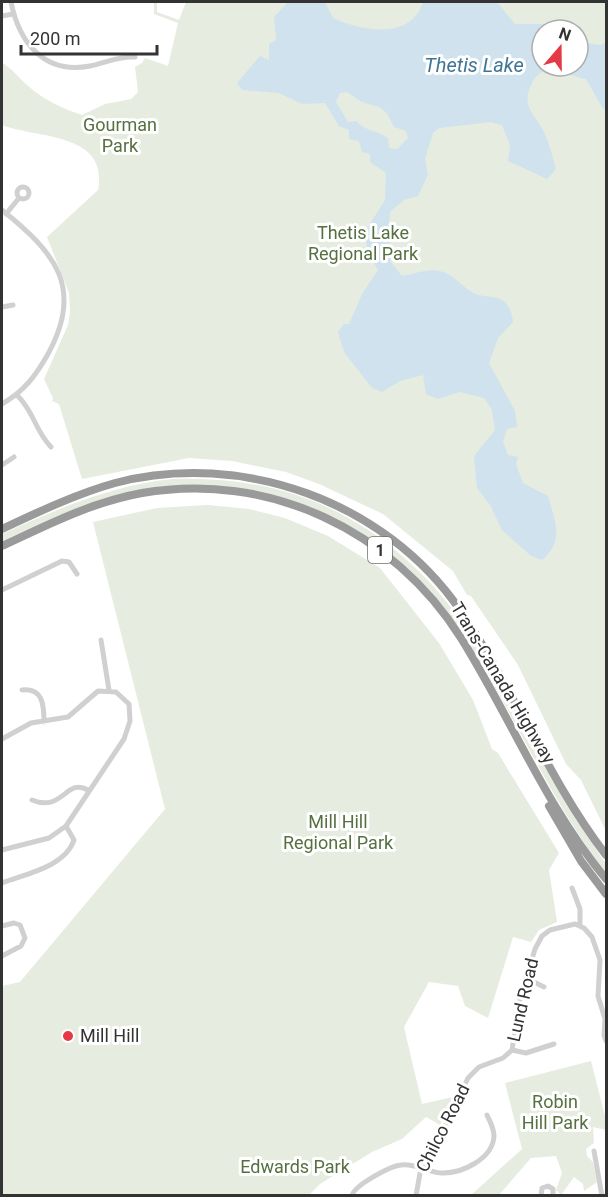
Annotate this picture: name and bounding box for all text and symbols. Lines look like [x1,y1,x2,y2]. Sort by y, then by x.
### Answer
scale bar [21,18,158,56]
north arrow [530,18,590,78]
text: N [556,24,574,45]
text: 200 m [30,28,81,49]
water label: Thetis Lake [424,53,524,77]
park label: Gourman Park [83,114,157,156]
park label: Thetis Lake Regional Park [308,222,419,264]
road number: 1 [368,537,392,563]
street label: Trans-Canada Highway [447,598,560,768]
park label: Mill Hill Regional Park [283,811,394,853]
street label: Lund Road [503,956,542,1044]
place label: Mill Hill [80,1025,139,1046]
marker: Mill Hill [61,1029,75,1043]
street label: Chilco Road [411,1080,474,1175]
park label: Robin Hill Park [522,1091,589,1133]
park label: Edwards Park [240,1156,351,1177]

